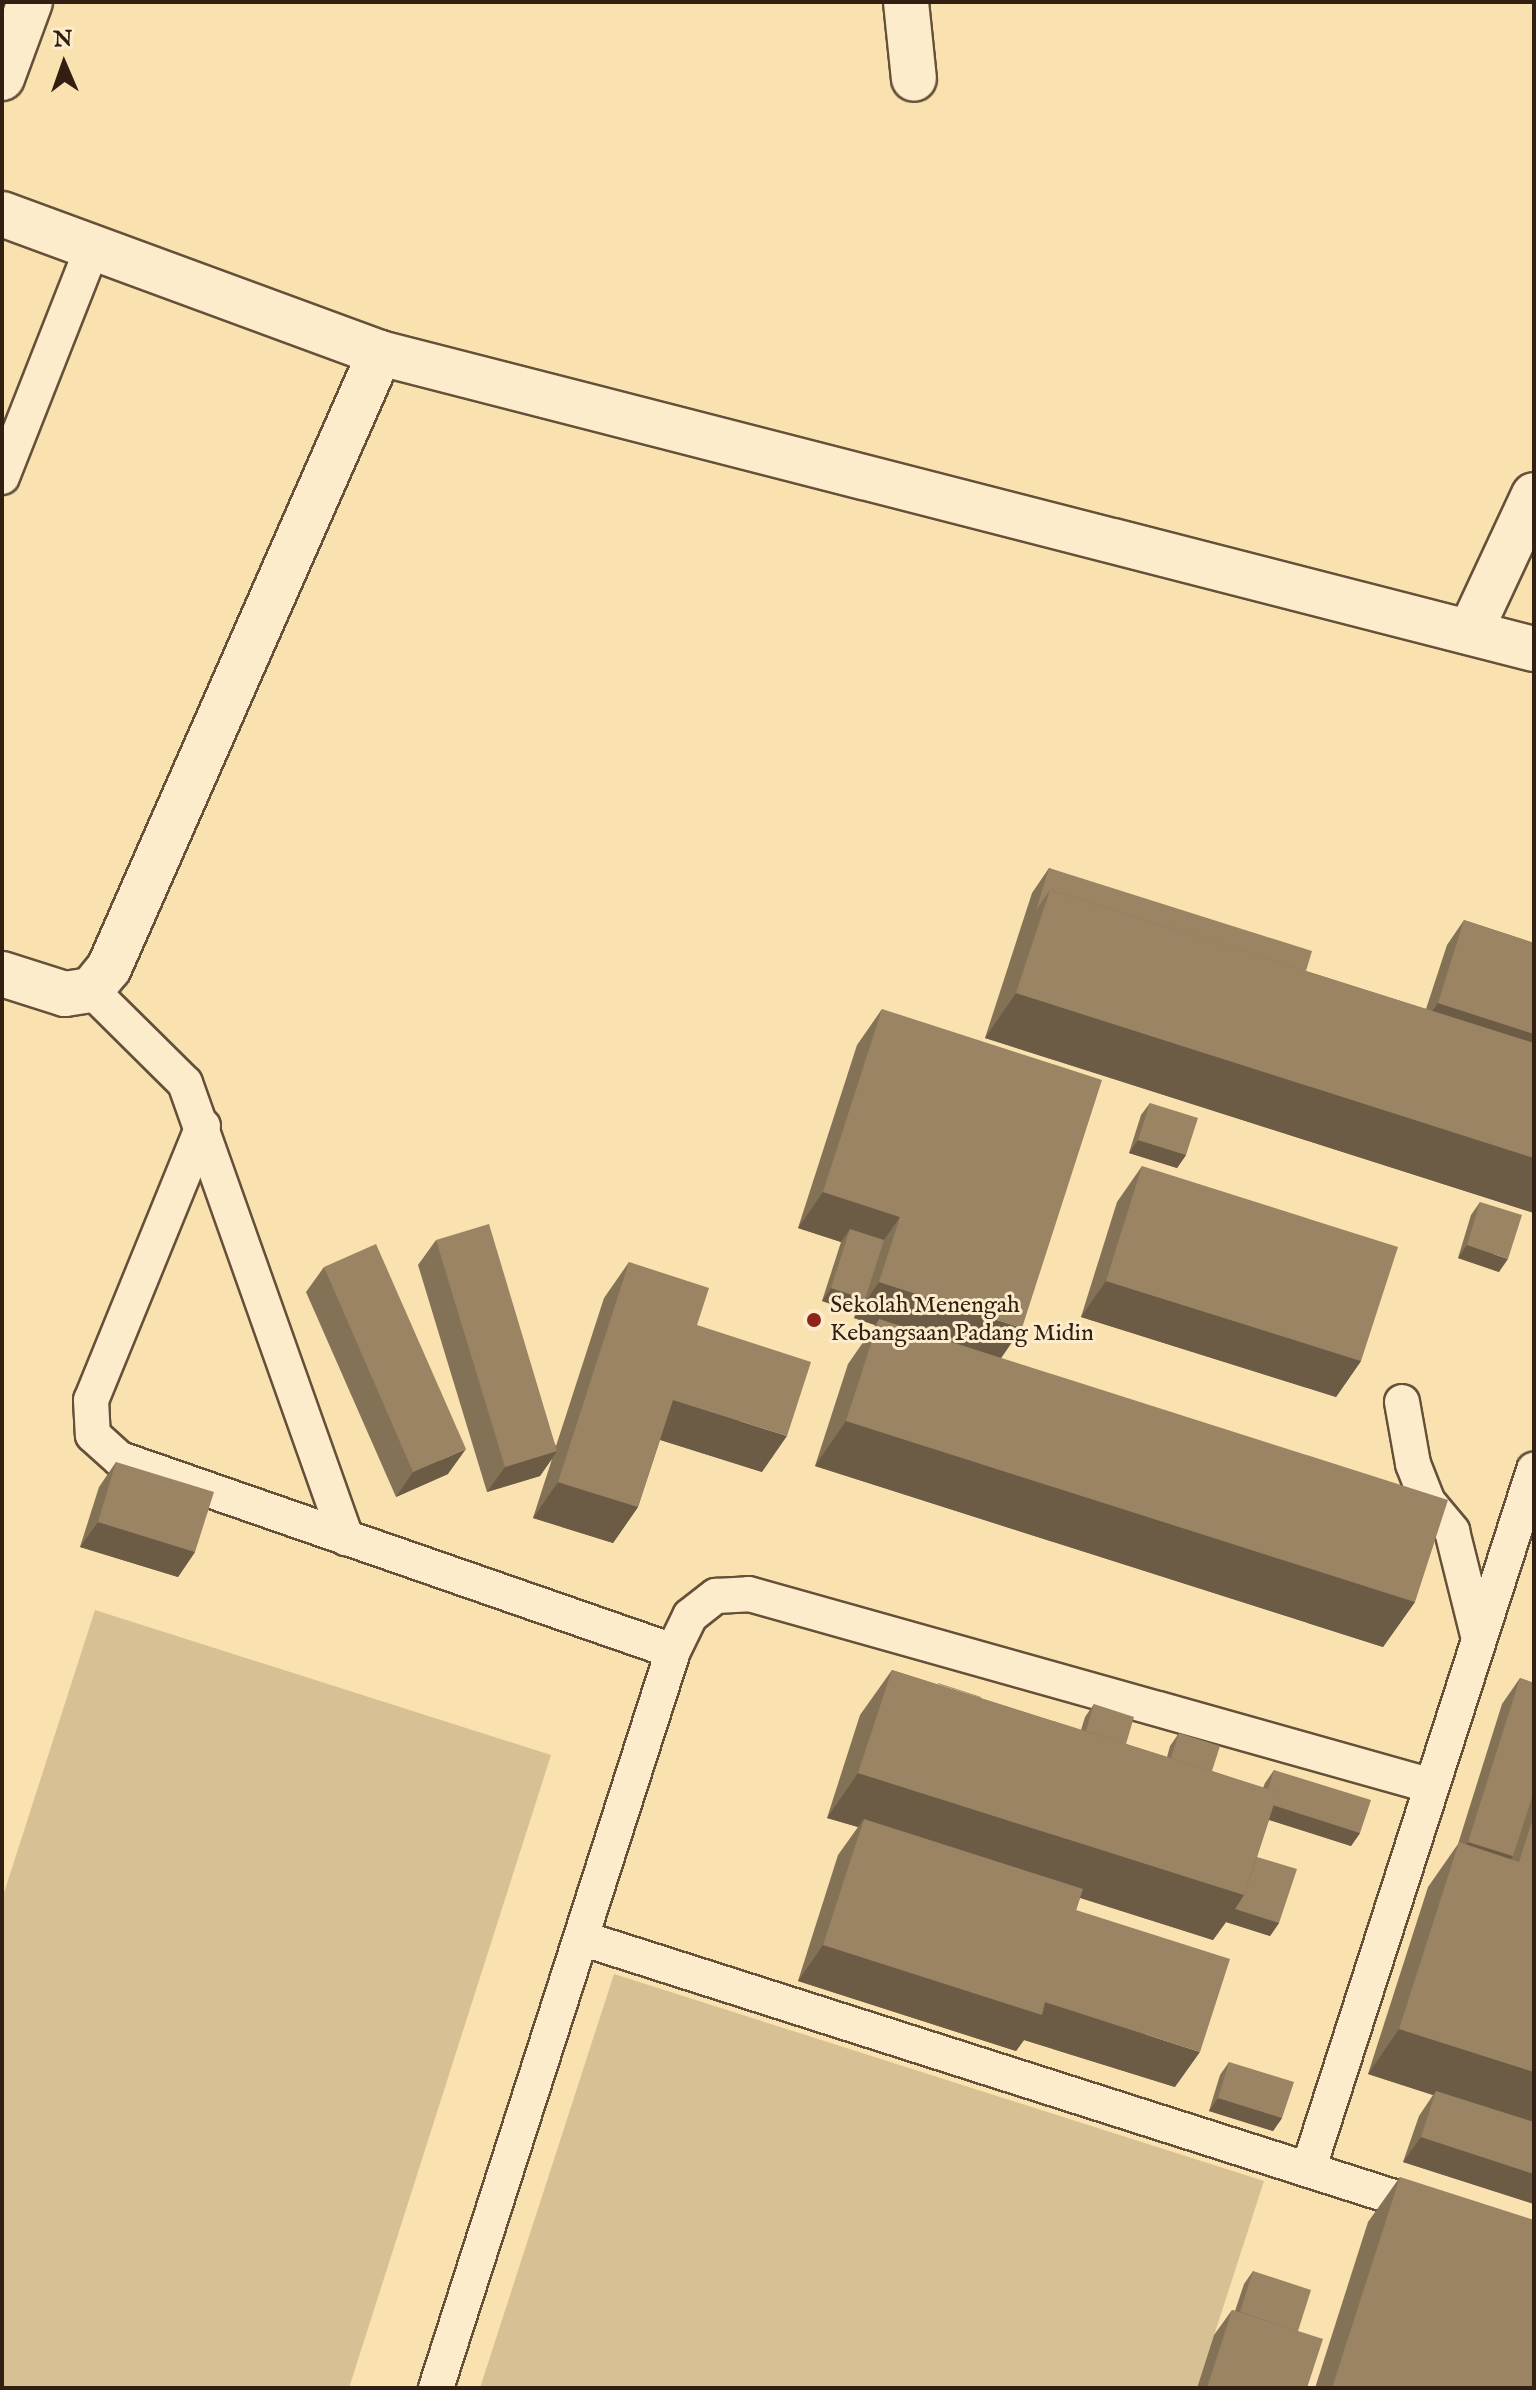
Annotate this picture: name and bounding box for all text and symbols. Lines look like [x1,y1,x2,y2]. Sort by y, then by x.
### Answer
north arrow [24,24,104,104]
text: N [53,26,73,54]
place label: Sekolah Menengah Kebangsaan Padang Midin [830,1292,1094,1348]
marker: Sekolah Menengah Kebangsaan Padang Midin [805,1311,823,1329]

